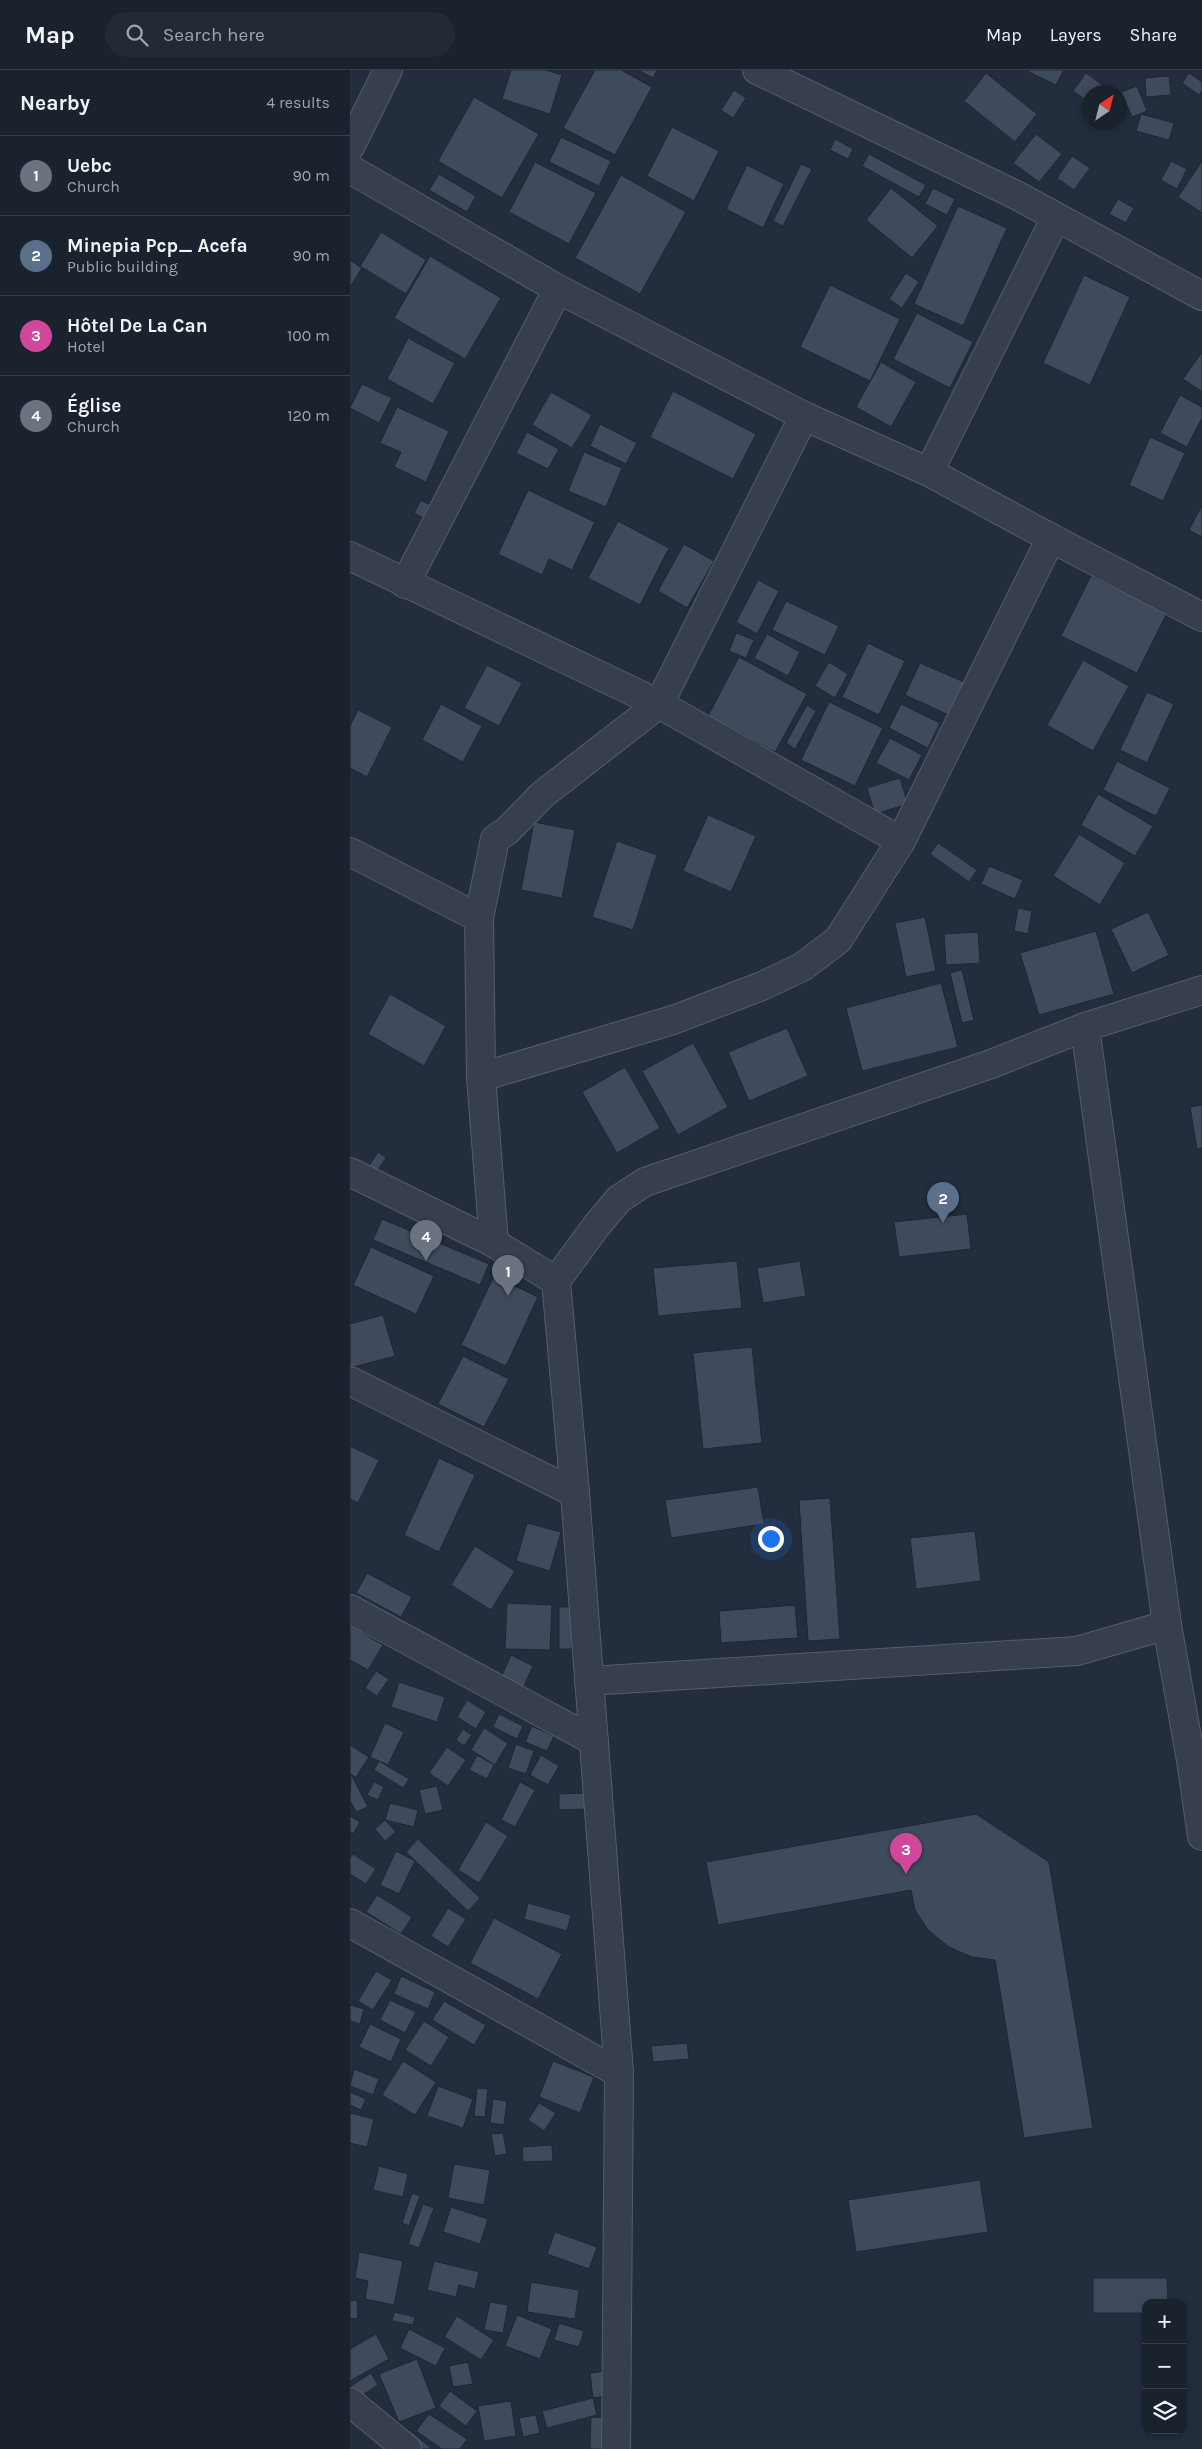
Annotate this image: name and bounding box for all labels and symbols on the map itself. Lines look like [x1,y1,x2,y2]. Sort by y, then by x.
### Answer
north arrow [1082,85,1127,130]
pin: 2 [927,1182,959,1223]
pin: 4 [410,1220,442,1261]
pin: 1 [492,1255,524,1296]
your location [758,1526,784,1552]
pin: 3 [890,1833,922,1874]

